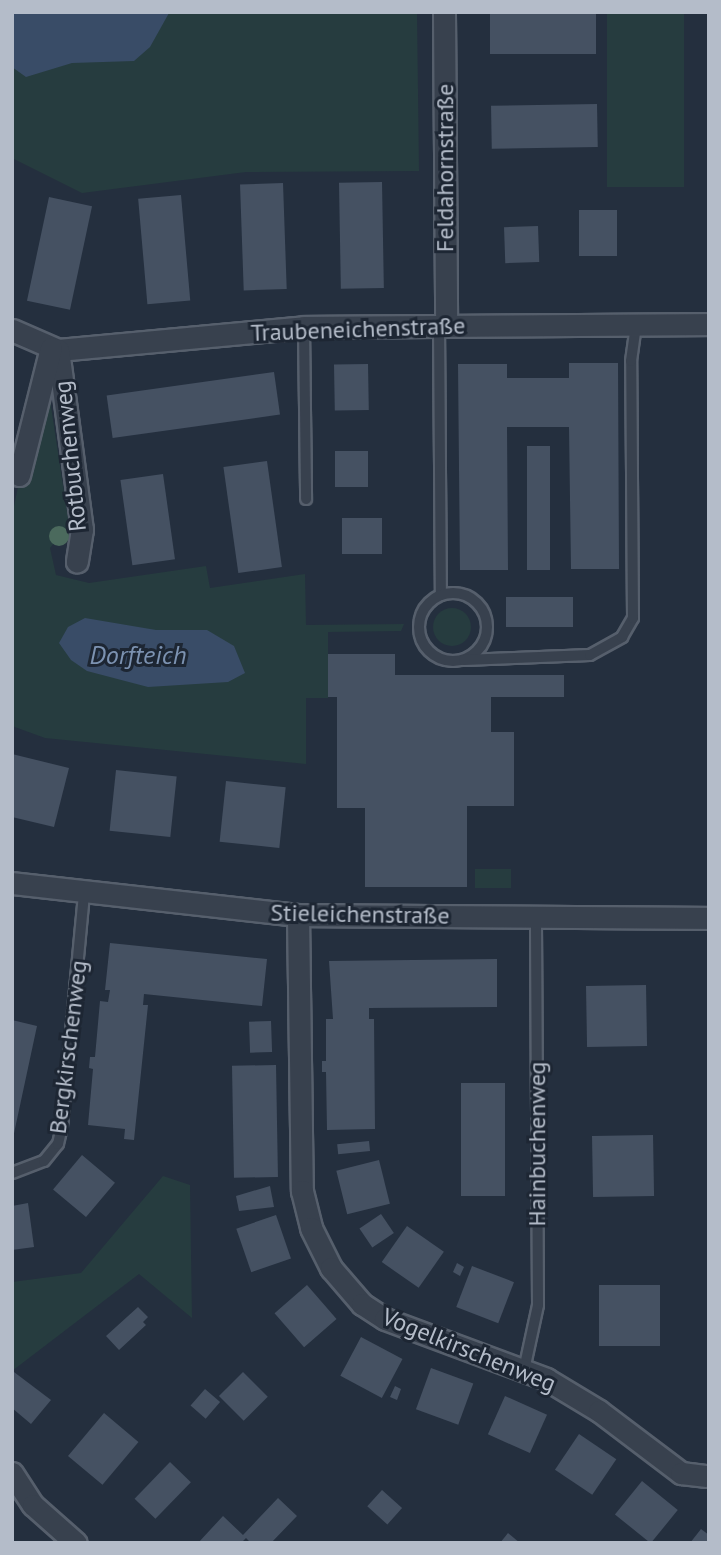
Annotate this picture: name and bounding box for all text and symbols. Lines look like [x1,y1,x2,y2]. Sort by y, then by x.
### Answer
street label: Feldahornstraße [431,84,459,252]
street label: Traubeneichenstraße [250,311,466,347]
street label: Rotbuchenweg [48,379,92,533]
water label: Dorfteich [90,639,186,671]
street label: Stieleichenstraße [270,898,450,930]
street label: Bergkirschenweg [43,958,93,1136]
street label: Hainbuchenweg [523,1062,551,1226]
street label: Vogelkirschenweg [378,1302,560,1398]

